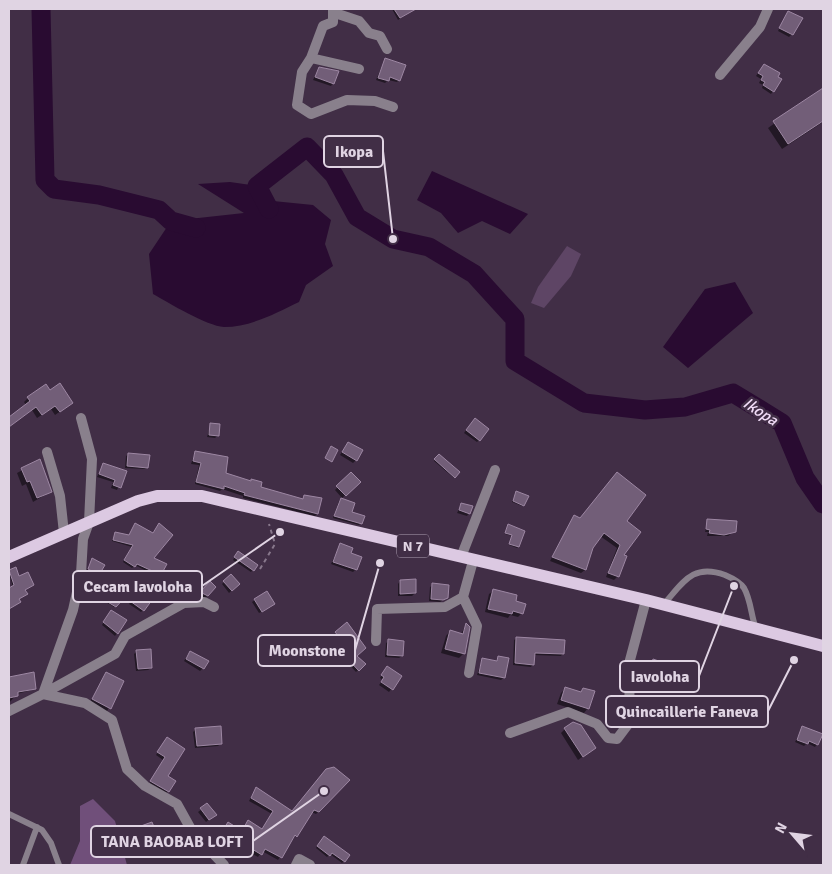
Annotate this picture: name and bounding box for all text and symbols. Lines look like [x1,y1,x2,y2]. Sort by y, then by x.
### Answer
callout: Ikopa [324,136,383,167]
text: Ikopa [335,142,373,162]
water label: Ikopa [739,393,782,431]
road number: N 7 [397,534,429,558]
callout: Cecam Iavoloha [73,571,202,602]
text: Cecam Iavoloha [84,577,192,597]
callout: Moonstone [258,635,355,666]
text: Moonstone [269,641,345,661]
callout: Iavoloha [620,661,699,692]
text: Iavoloha [631,667,689,687]
callout: Quincaillerie Faneva [606,696,768,727]
text: Quincaillerie Faneva [616,702,758,722]
north arrow [767,809,817,859]
text: N [771,820,791,836]
callout: TANA BAOBAB LOFT [91,826,253,857]
text: TANA BAOBAB LOFT [101,832,244,852]

